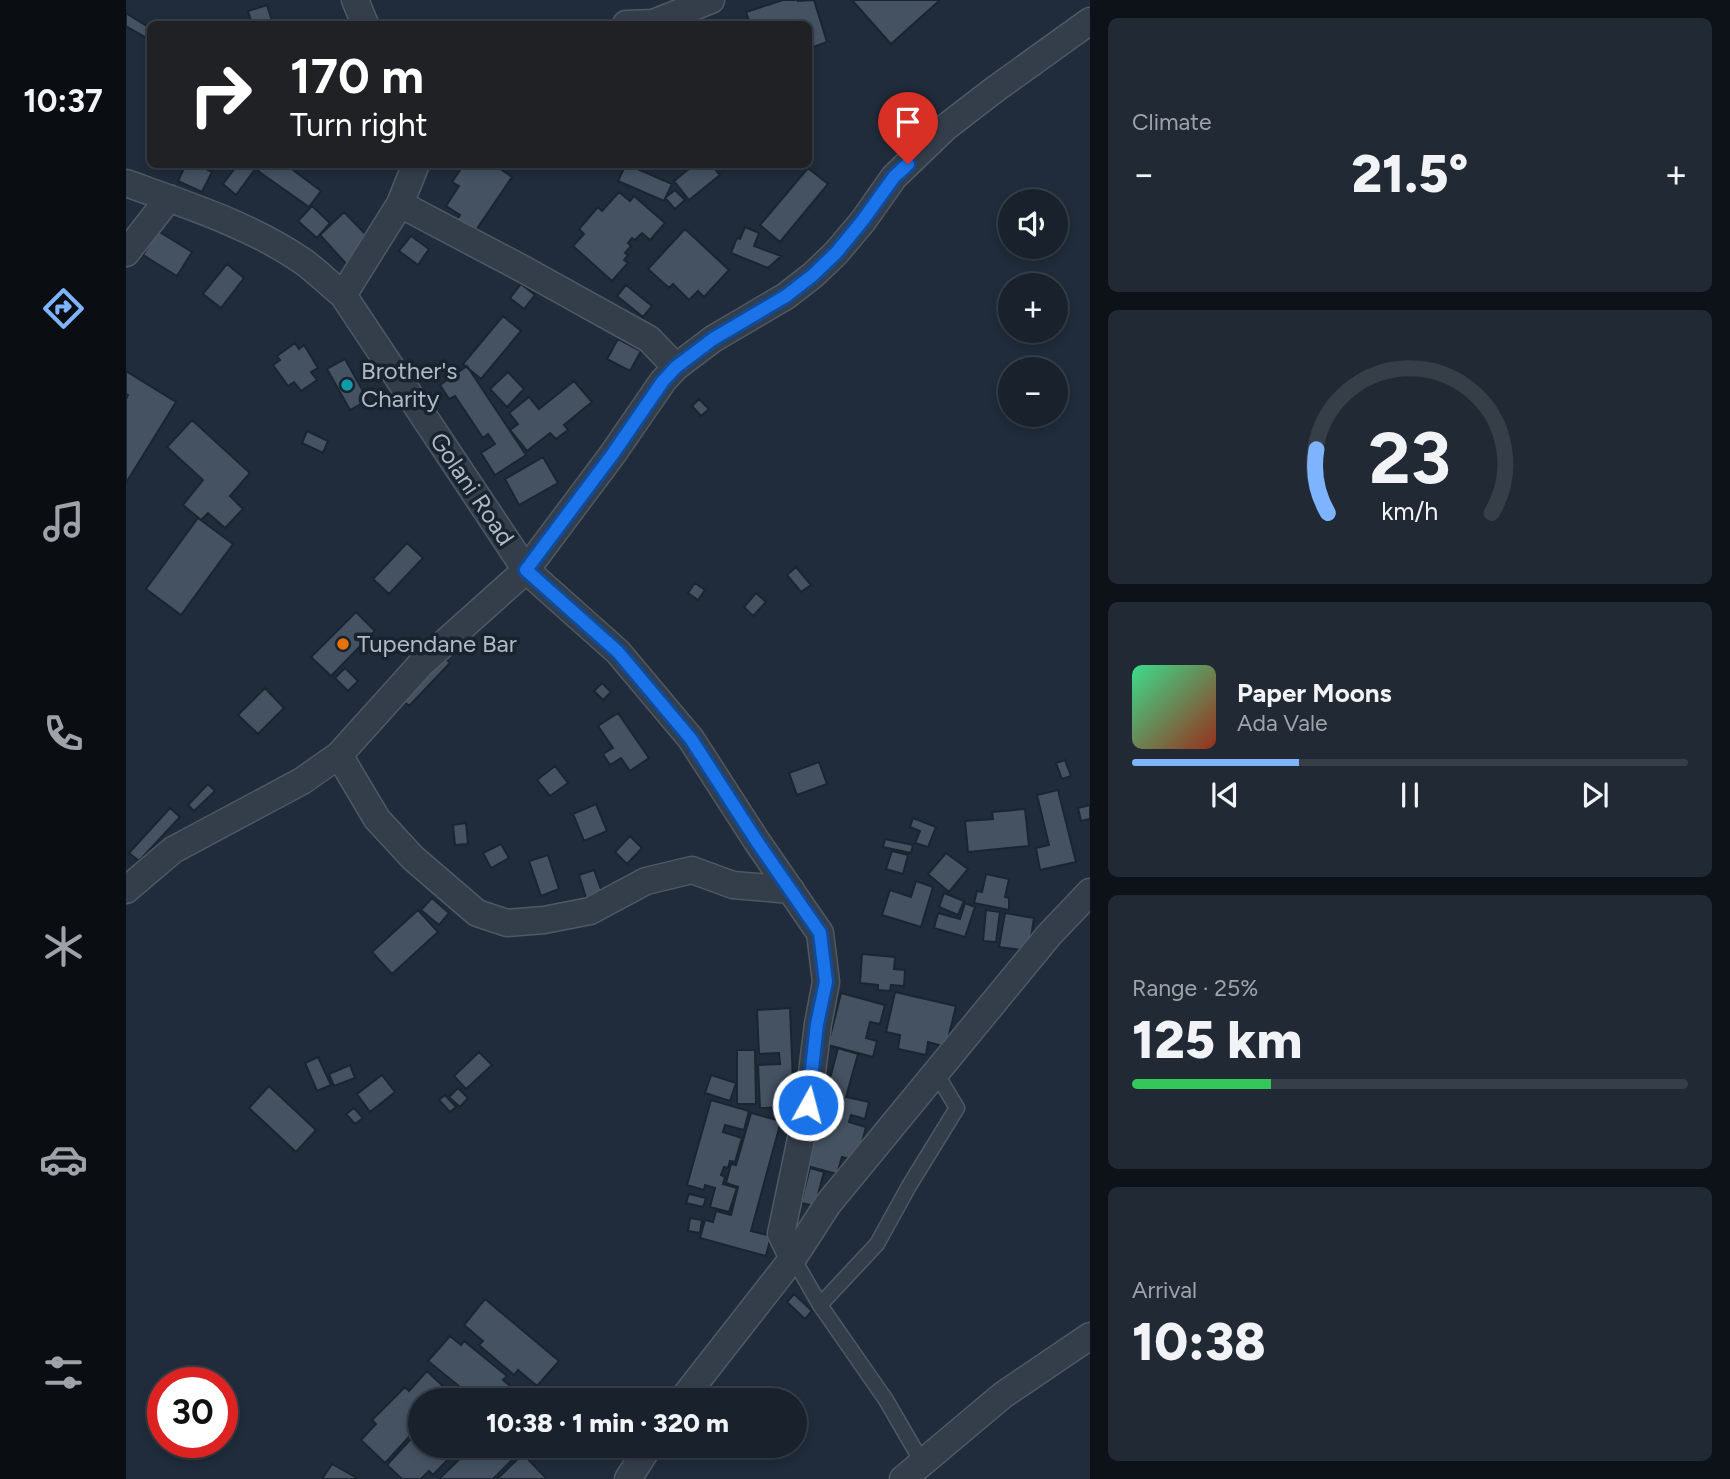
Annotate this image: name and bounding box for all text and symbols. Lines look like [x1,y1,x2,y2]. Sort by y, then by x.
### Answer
text: 170 m [290,46,424,105]
icon: right [175,49,266,140]
text: 10:37 [23,82,103,120]
pin [878,92,938,164]
icon: arrive [889,103,927,141]
text: Turn right [290,106,428,144]
text: Climate [1132,108,1211,136]
text: 21.5° [1352,143,1468,205]
text: − [1132,151,1156,197]
text: + [1664,151,1688,197]
map controls [998,189,1068,427]
button: sound [998,189,1068,259]
button: + [998,273,1068,343]
icon: directions [39,284,88,333]
place label: Brother's Charity [361,356,457,413]
button: − [998,357,1068,427]
marker: Brother's Charity [339,377,355,393]
text: 23 [1369,415,1451,502]
street label: Golani Road [424,427,521,551]
text: km/h [1381,496,1439,526]
icon: music [39,497,88,546]
place label: Tupendane Bar [357,629,517,658]
marker: Tupendane Bar [335,636,351,652]
text: Paper Moons [1237,677,1392,709]
icon: phone [39,709,88,758]
text: Ada Vale [1237,709,1328,737]
icon: previous [1206,776,1244,814]
icon: pause [1391,776,1429,814]
icon: next [1576,776,1614,814]
icon: climate [39,922,88,971]
text: Range · 25% [1132,974,1258,1002]
text: 125 km [1132,1009,1302,1071]
position arrow [771,1068,845,1142]
icon: car [39,1135,88,1184]
text: Arrival [1132,1276,1197,1304]
text: 10:38 [1132,1311,1266,1373]
icon: filters [39,1348,88,1397]
speed limit sign: 30 [147,1367,238,1458]
text: 10:38 · 1 min · 320 m [486,1407,729,1439]

